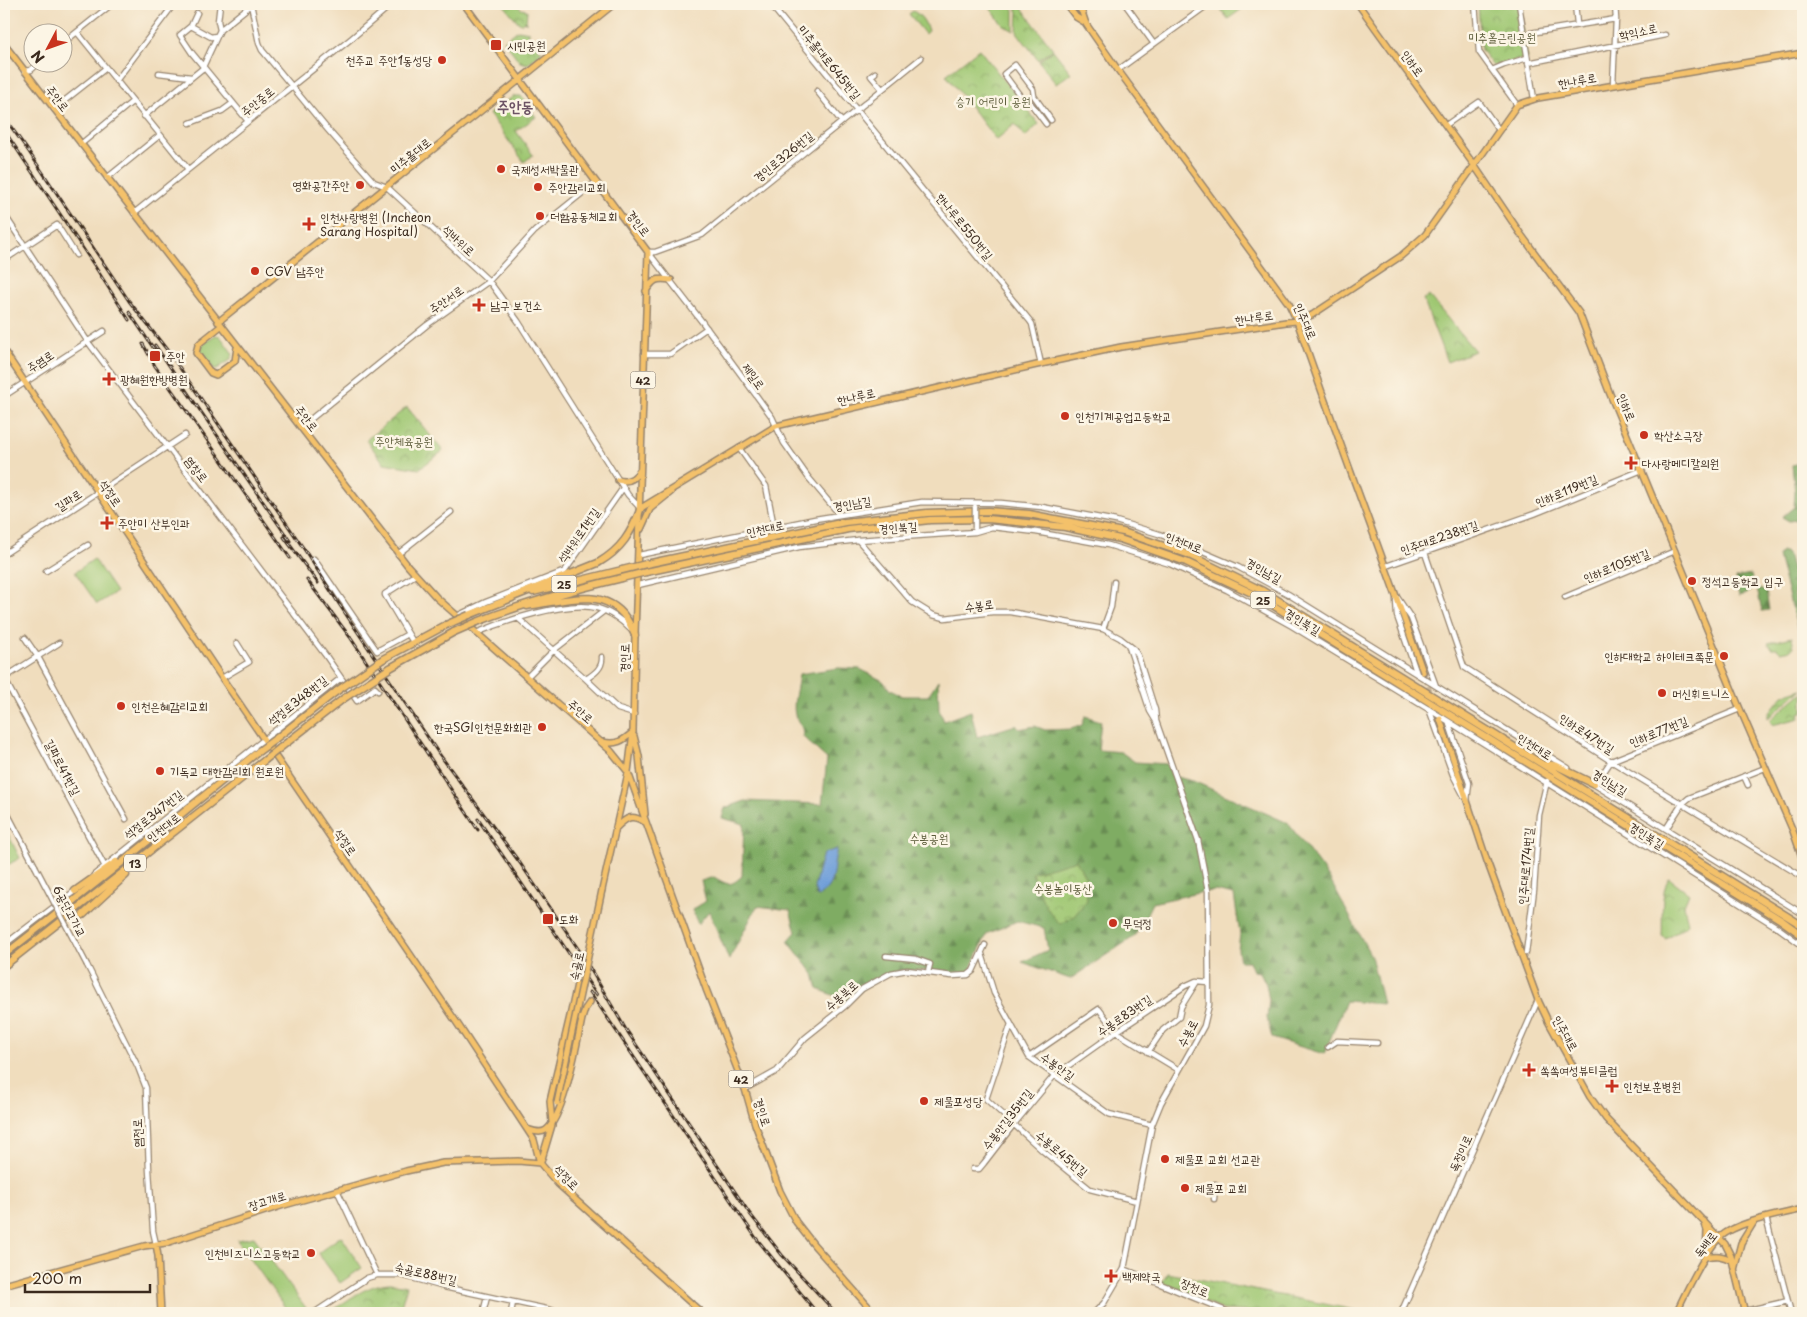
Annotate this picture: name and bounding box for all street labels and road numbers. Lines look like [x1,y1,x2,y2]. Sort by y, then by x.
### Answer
street label: 학익소로 [1617,18,1659,44]
street label: 미추홀대로645번길 [794,21,866,103]
street label: 인하로 [1397,46,1429,80]
street label: 한나루로 [1556,68,1598,92]
street label: 주안로 [42,81,74,115]
street label: 주안중로 [236,82,278,120]
street label: 경인로326번길 [749,126,817,186]
street label: 미추홀대로 [386,133,434,177]
street label: 한나루로550번길 [932,189,998,264]
street label: 경인로 [623,206,655,240]
street label: 석바위로 [439,220,479,260]
street label: 주안서로 [425,281,467,317]
street label: 인주대로 [1290,300,1322,342]
street label: 한나루로 [1234,305,1274,329]
street label: 주염로 [23,346,57,376]
street label: 제일로 [738,359,770,393]
road number: 42 [630,372,656,388]
street label: 한나루로 [835,383,877,409]
street label: 인하로 [1613,390,1641,424]
street label: 주안로 [291,401,323,435]
street label: 염창로 [181,452,213,486]
street label: 인하로119번길 [1532,469,1600,511]
street label: 석정로 [95,476,127,510]
street label: 길파로 [51,485,85,515]
street label: 경인남길 [832,491,873,515]
street label: 석바위로1번길 [552,504,604,566]
street label: 인천대로 [744,515,786,541]
street label: 인주대로238번길 [1397,515,1481,559]
street label: 경인북길 [878,517,918,537]
street label: 인천대로 [1163,527,1205,557]
street label: 인하로105번길 [1580,543,1652,586]
street label: 경인남길 [1243,553,1286,587]
road number: 25 [552,576,576,592]
road number: 25 [1250,592,1276,608]
street label: 수봉로 [964,594,994,616]
street label: 경인북길 [1282,603,1324,639]
street label: 경인로 [615,643,633,673]
street label: 석정로348번길 [263,671,331,729]
street label: 주안로 [564,695,598,727]
street label: 인하로47번길 [1556,708,1619,758]
street label: 인하로77번길 [1626,711,1690,751]
street label: 인천대로 [1514,728,1556,764]
street label: 길파로41번길 [41,736,86,799]
street label: 경인남길 [1589,764,1631,800]
street label: 석정로347번길 [120,785,187,843]
street label: 인천대로 [142,808,184,846]
street label: 경인북길 [1626,817,1668,853]
street label: 석정로 [330,825,362,859]
street label: 인주대로174번길 [1513,826,1537,905]
road number: 13 [124,854,146,871]
street label: 6공단고가교 [49,882,91,940]
street label: 숙골로 [564,950,588,982]
street label: 수봉북로 [821,976,861,1014]
street label: 수봉로83번길 [1093,990,1156,1040]
street label: 인주대로 [1549,1012,1583,1054]
street label: 수봉로 [1172,1016,1202,1050]
street label: 수봉안길 [1037,1047,1079,1085]
road number: 42 [728,1070,754,1088]
street label: 수봉안길35번길 [977,1084,1037,1153]
street label: 경인로 [750,1095,776,1129]
street label: 염전로 [127,1118,147,1148]
street label: 수봉로45번길 [1032,1126,1092,1181]
street label: 독정이로 [1444,1132,1476,1174]
street label: 석정로 [550,1160,584,1194]
street label: 장고개로 [246,1186,288,1214]
street label: 독배로 [1689,1227,1721,1261]
street label: 숙골로88번길 [393,1257,459,1289]
street label: 장천로 [1178,1273,1212,1301]

